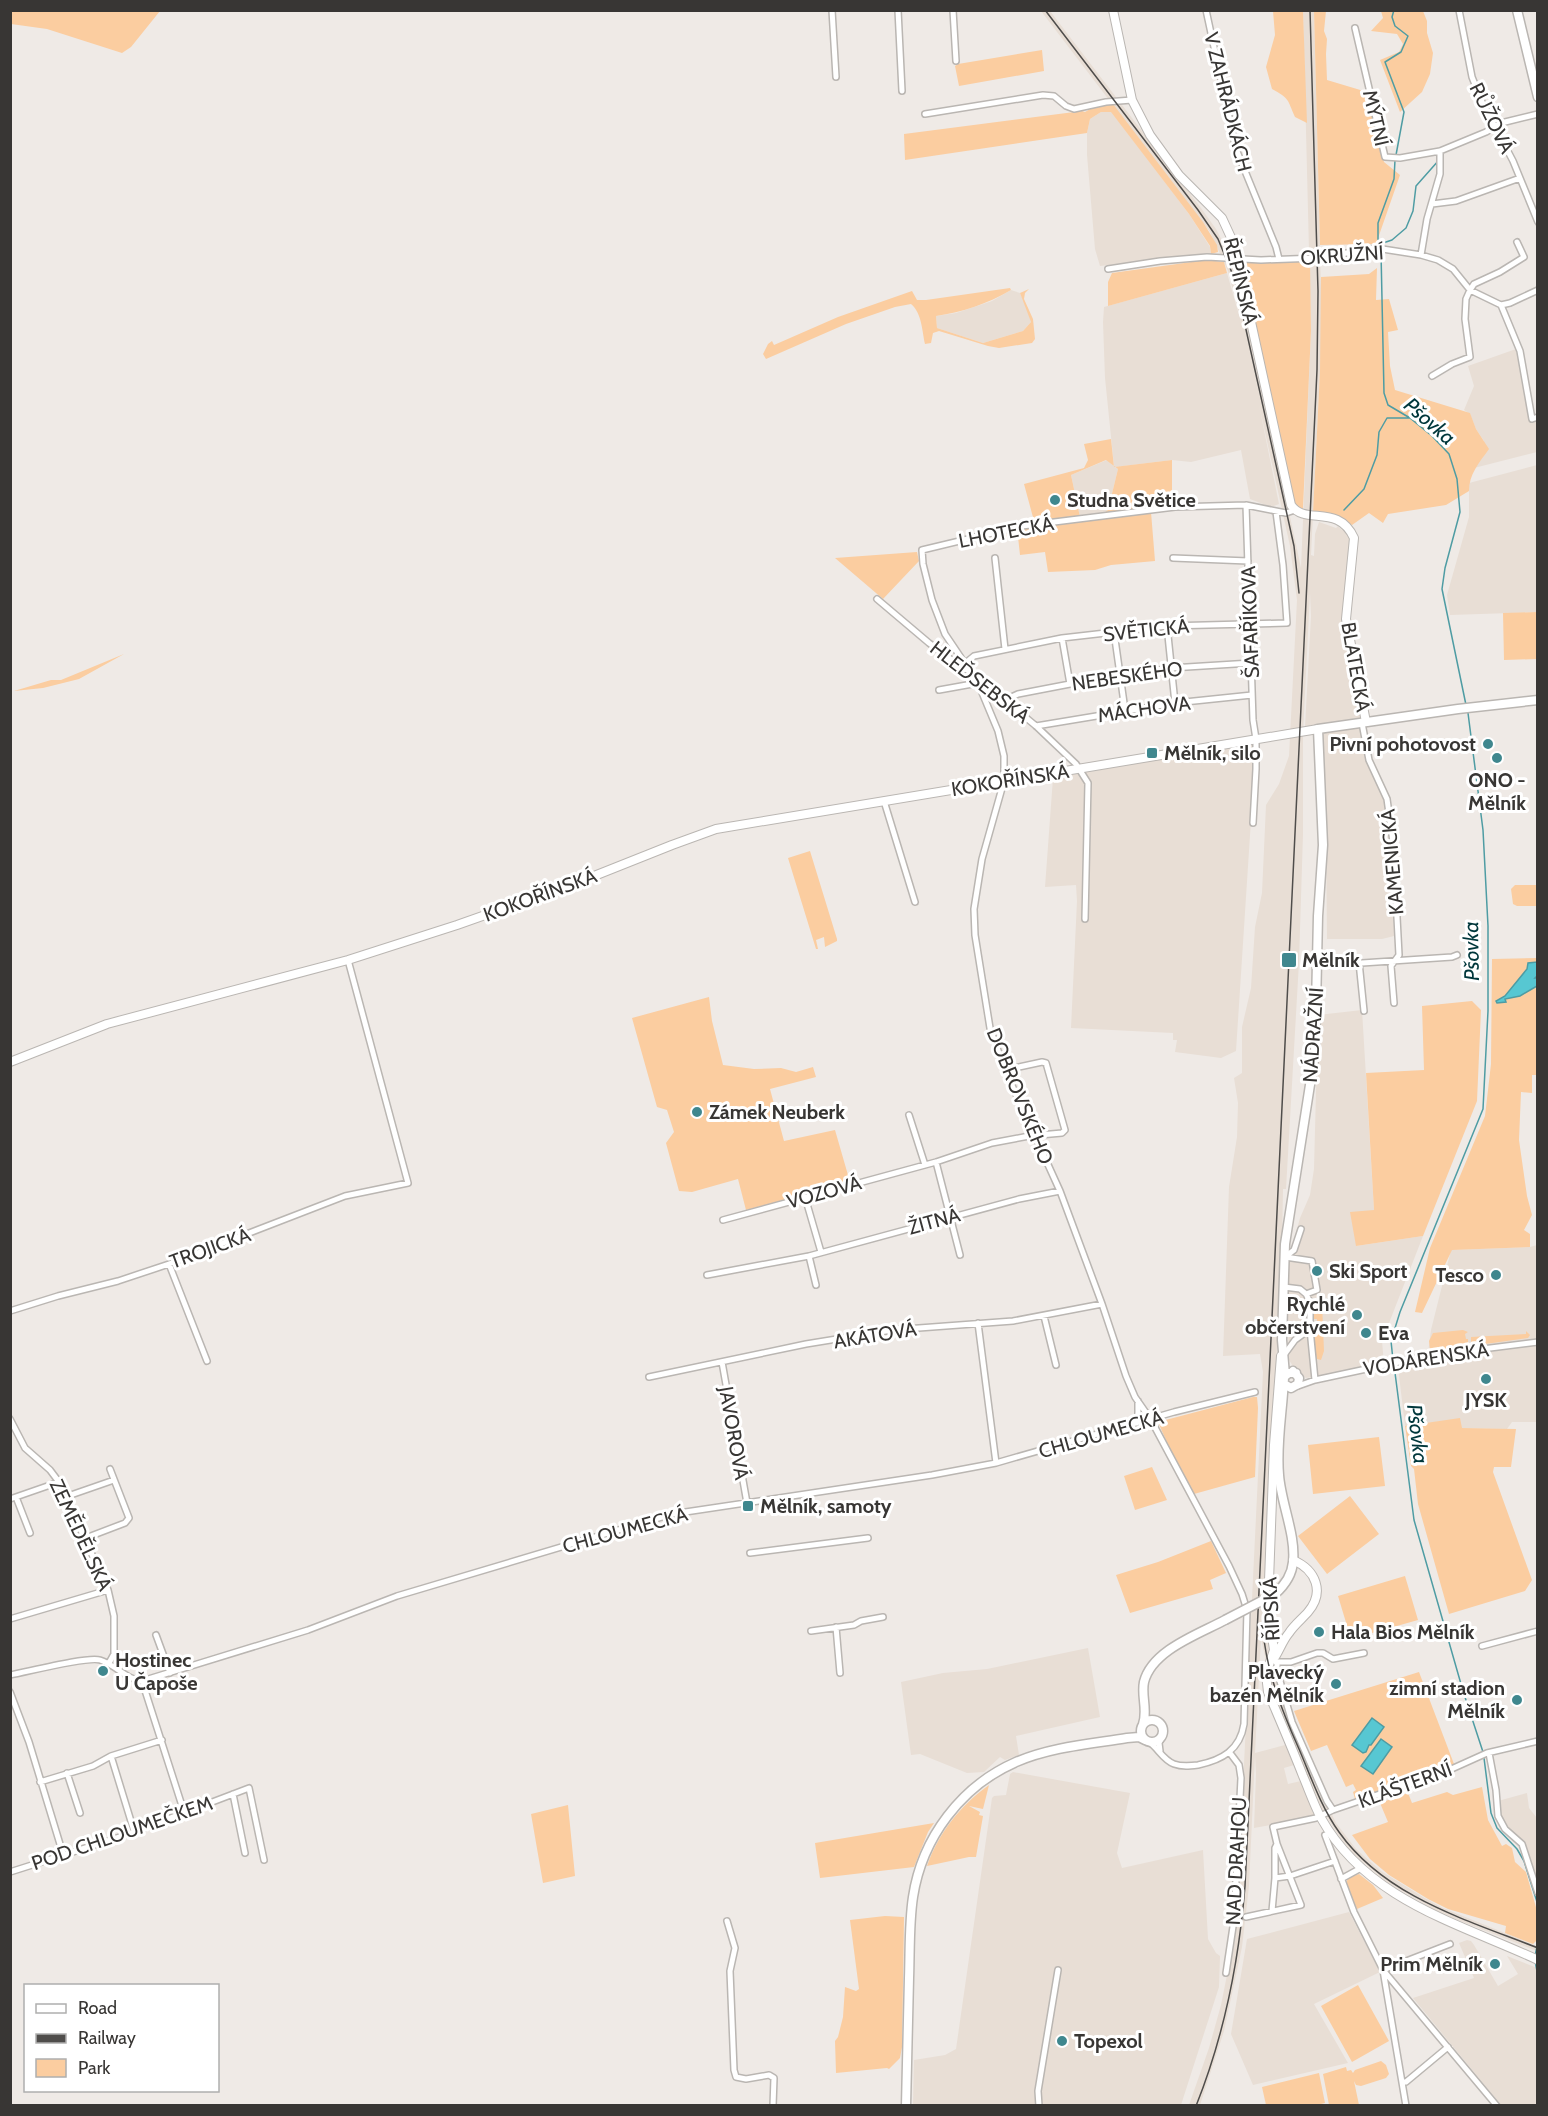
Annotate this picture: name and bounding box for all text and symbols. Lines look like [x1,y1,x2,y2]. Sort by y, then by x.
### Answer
street label: V ZAHRÁDKÁCH [1199,30,1257,174]
street label: RŮŽOVÁ [1465,79,1520,158]
street label: MÝTNÍ [1358,88,1394,148]
street label: ŘEPÍNSKÁ [1219,235,1264,328]
street label: OKRUŽNÍ [1300,240,1384,270]
water label: Pšovka [1399,392,1461,450]
place label: Studna Světice [1067,488,1196,512]
marker: Studna Světice [1048,493,1062,507]
street label: LHOTECKÁ [956,511,1056,553]
street label: ŠAFAŘÍKOVA [1236,565,1264,679]
street label: SVĚTICKÁ [1102,613,1191,646]
street label: BLATECKÁ [1336,620,1376,714]
street label: HLEĎSEBSKÁ [925,636,1035,729]
street label: NEBESKÉHO [1070,656,1184,696]
street label: MÁCHOVA [1096,691,1193,727]
place label: Pivní pohotovost [1329,732,1476,756]
marker: Pivní pohotovost [1481,737,1495,751]
place label: Mělník, silo [1164,741,1261,765]
marker: Mělník, silo [1145,746,1159,760]
marker: ONO - Mělník [1490,751,1504,765]
street label: KOKOŘÍNSKÁ [949,759,1071,801]
place label: ONO - Mělník [1468,768,1526,815]
street label: KAMENICKÁ [1375,807,1409,916]
street label: KOKOŘÍNSKÁ [480,863,601,927]
water label: Pšovka [1458,921,1484,981]
place label: Mělník [1302,948,1360,972]
marker: Mělník [1280,951,1298,969]
street label: NÁDRAŽNÍ [1298,987,1328,1083]
street label: DOBROVSKÉHO [982,1024,1058,1168]
place label: Zámek Neuberk [709,1100,845,1124]
marker: Zámek Neuberk [690,1105,704,1119]
street label: VOZOVÁ [784,1170,865,1213]
street label: ŽITNÁ [905,1202,963,1239]
street label: TROJICKÁ [166,1222,254,1274]
place label: Ski Sport [1329,1259,1407,1283]
place label: Tesco [1435,1263,1484,1287]
marker: Ski Sport [1310,1264,1324,1278]
marker: Tesco [1489,1268,1503,1282]
place label: Rychlé občerstvení [1245,1292,1345,1339]
marker: Rychlé občerstvení [1350,1308,1364,1322]
street label: AKÁTOVÁ [832,1316,919,1353]
place label: Eva [1378,1321,1409,1345]
marker: Eva [1359,1326,1373,1340]
street label: VODÁRENSKÁ [1362,1337,1491,1381]
marker: JYSK [1479,1372,1493,1386]
street label: JAVOROVÁ [714,1383,754,1482]
place label: JYSK [1464,1388,1507,1412]
water label: Pšovka [1402,1403,1434,1465]
street label: CHLOUMECKÁ [1036,1405,1167,1463]
street label: ZEMĚDĚLSKÁ [45,1475,118,1595]
place label: Mělník, samoty [760,1494,892,1518]
marker: Mělník, samoty [741,1499,755,1513]
street label: CHLOUMECKÁ [560,1502,691,1558]
street label: ŘÍPSKÁ [1257,1576,1285,1642]
place label: Hala Bios Mělník [1331,1620,1475,1644]
marker: Hala Bios Mělník [1312,1625,1326,1639]
place label: Hostinec U Čapoše [115,1648,198,1695]
place label: Plavecký bazén Mělník [1210,1660,1324,1707]
marker: Hostinec U Čapoše [96,1664,110,1678]
place label: zimní stadion Mělník [1389,1676,1505,1723]
marker: Plavecký bazén Mělník [1329,1677,1343,1691]
marker: zimní stadion Mělník [1510,1693,1524,1707]
street label: KLÁŠTERNÍ [1355,1757,1455,1813]
street label: POD CHLOUMEČKEM [28,1791,216,1875]
street label: NAD DRAHOU [1221,1796,1251,1926]
place label: Prim Mělník [1380,1952,1483,1976]
marker: Prim Mělník [1488,1957,1502,1971]
legend [24,1984,219,2092]
text: Road [78,1997,117,2019]
text: Railway [78,2027,136,2049]
place label: Topexol [1074,2029,1143,2053]
marker: Topexol [1055,2034,1069,2048]
text: Park [78,2057,111,2079]

